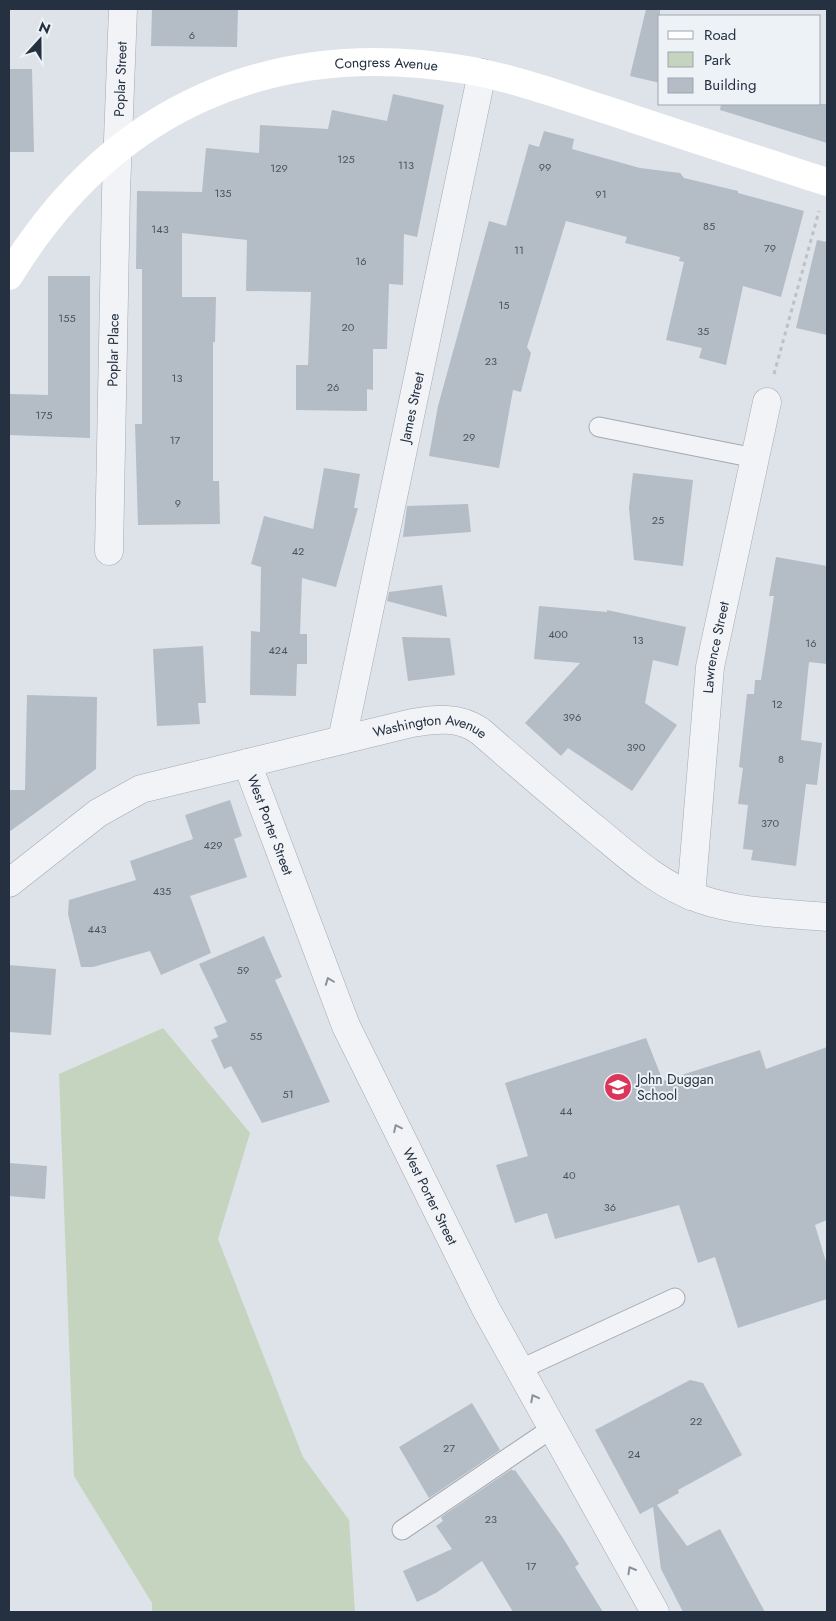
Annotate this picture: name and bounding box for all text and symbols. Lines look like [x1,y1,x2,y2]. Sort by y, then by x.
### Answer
north arrow [15,15,65,65]
legend [658,15,821,105]
text: N [36,17,53,39]
text: Road [704,24,736,46]
house number: 6 [189,27,195,43]
street label: Poplar Street [109,40,132,117]
text: Park [704,49,731,71]
street label: Congress Avenue [334,52,439,76]
text: Building [704,74,756,96]
house number: 125 [337,151,355,167]
house number: 113 [398,157,414,173]
house number: 99 [539,159,551,175]
house number: 129 [270,160,288,176]
house number: 135 [214,185,232,201]
house number: 91 [595,186,607,202]
house number: 85 [703,218,715,234]
house number: 143 [151,221,169,237]
house number: 79 [764,240,776,256]
house number: 11 [514,242,524,258]
house number: 16 [355,253,367,269]
house number: 15 [498,297,510,313]
house number: 155 [58,310,76,326]
street label: Poplar Place [102,313,124,387]
house number: 20 [342,319,355,335]
house number: 35 [697,323,709,339]
house number: 23 [485,353,497,369]
house number: 13 [172,370,182,386]
street label: James Street [394,370,429,446]
house number: 26 [327,379,339,395]
house number: 175 [36,407,52,423]
house number: 29 [463,429,475,445]
house number: 17 [170,432,181,448]
house number: 9 [175,495,181,511]
house number: 25 [652,512,664,528]
house number: 42 [292,543,304,559]
street label: Lawrence Street [698,599,734,694]
house number: 400 [548,626,568,642]
house number: 13 [633,632,643,648]
house number: 16 [805,635,817,651]
house number: 424 [268,642,288,658]
house number: 12 [771,696,783,712]
house number: 396 [563,709,581,725]
street label: Washington Avenue [371,710,492,743]
house number: 390 [627,739,646,755]
house number: 8 [778,751,784,767]
street label: West Porter Street [242,772,299,878]
house number: 370 [761,815,780,831]
house number: 429 [203,837,223,853]
house number: 435 [153,883,171,899]
house number: 443 [88,921,106,937]
house number: 59 [237,962,249,978]
one-way arrow [325,977,335,985]
house number: 55 [250,1028,262,1044]
place label: John Duggan School [635,1069,714,1105]
school or university icon: John Duggan School [603,1072,633,1102]
house number: 51 [282,1086,294,1102]
house number: 44 [560,1103,573,1119]
one-way arrow [393,1124,403,1133]
street label: West Porter Street [398,1144,463,1249]
house number: 40 [562,1167,576,1183]
house number: 36 [604,1199,616,1215]
one-way arrow [530,1394,540,1403]
house number: 22 [690,1413,702,1429]
house number: 27 [443,1440,455,1456]
house number: 24 [628,1446,641,1462]
house number: 23 [485,1511,497,1527]
house number: 17 [526,1558,537,1574]
one-way arrow [627,1566,637,1575]

